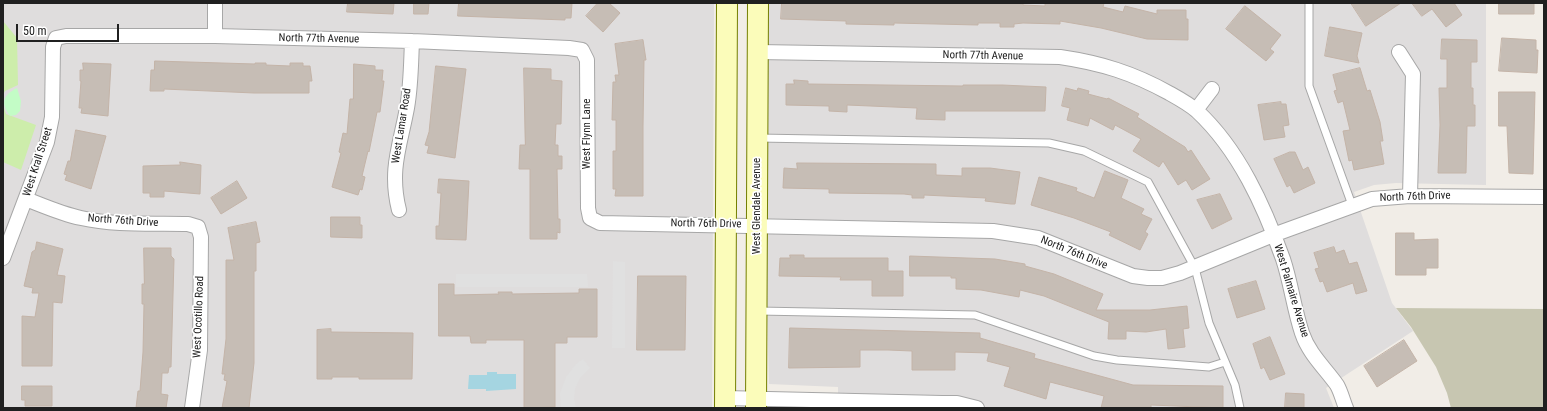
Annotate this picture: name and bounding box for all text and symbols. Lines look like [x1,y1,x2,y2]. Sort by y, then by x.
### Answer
scale bar [18,16,121,42]
text: 50 m [23,24,47,38]
street label: North 77th Avenue [279,32,359,46]
street label: North 77th Avenue [943,49,1023,63]
street label: West Lamar Road [390,87,414,165]
street label: West Flynn Lane [580,99,594,169]
street label: West Krall Street [21,126,55,198]
street label: West Glendale Avenue [750,158,764,254]
street label: North 76th Drive [1379,189,1451,205]
street label: North 76th Drive [87,212,159,230]
street label: North 76th Drive [670,217,742,231]
street label: North 76th Drive [1039,234,1109,272]
street label: West Palmaire Avenue [1271,243,1311,339]
street label: West Ocotillo Road [191,276,207,358]

